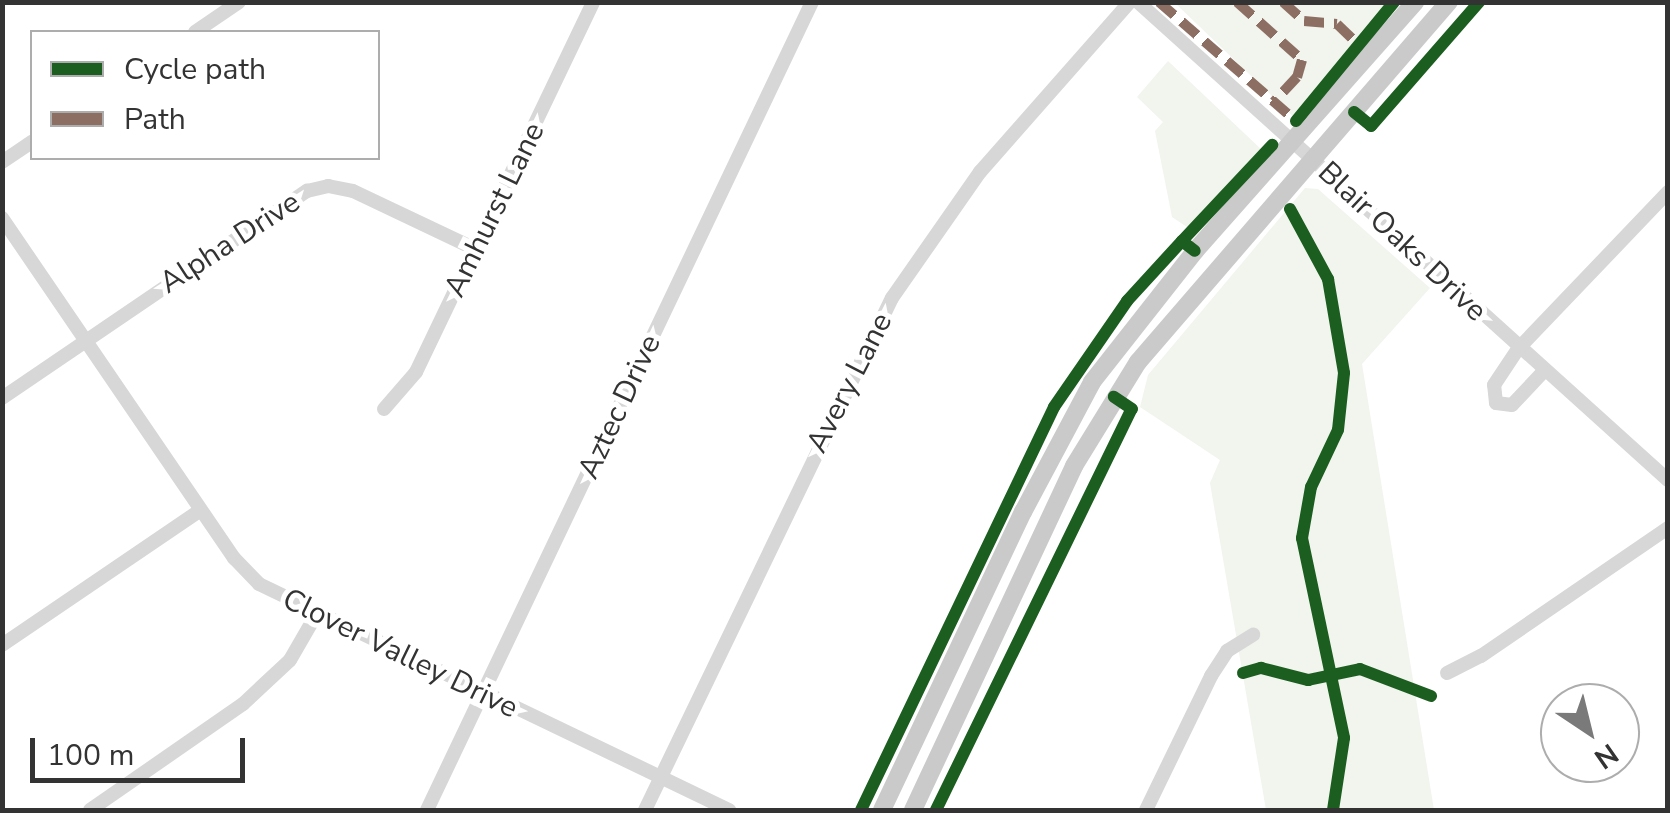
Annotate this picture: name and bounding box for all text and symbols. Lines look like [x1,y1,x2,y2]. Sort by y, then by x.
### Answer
legend [30,30,380,160]
text: Cycle path [124,49,266,90]
text: Path [124,99,186,140]
street label: Amhurst Lane [437,117,553,303]
street label: Blair Oaks Drive [1310,155,1494,329]
street label: Alpha Drive [153,184,307,302]
street label: Avery Lane [799,307,901,459]
street label: Aztec Drive [571,329,669,485]
street label: Clover Valley Drive [276,581,524,727]
north arrow [1540,683,1640,783]
scale bar [35,718,250,780]
text: N [1587,734,1626,778]
text: 100 m [47,735,134,776]

